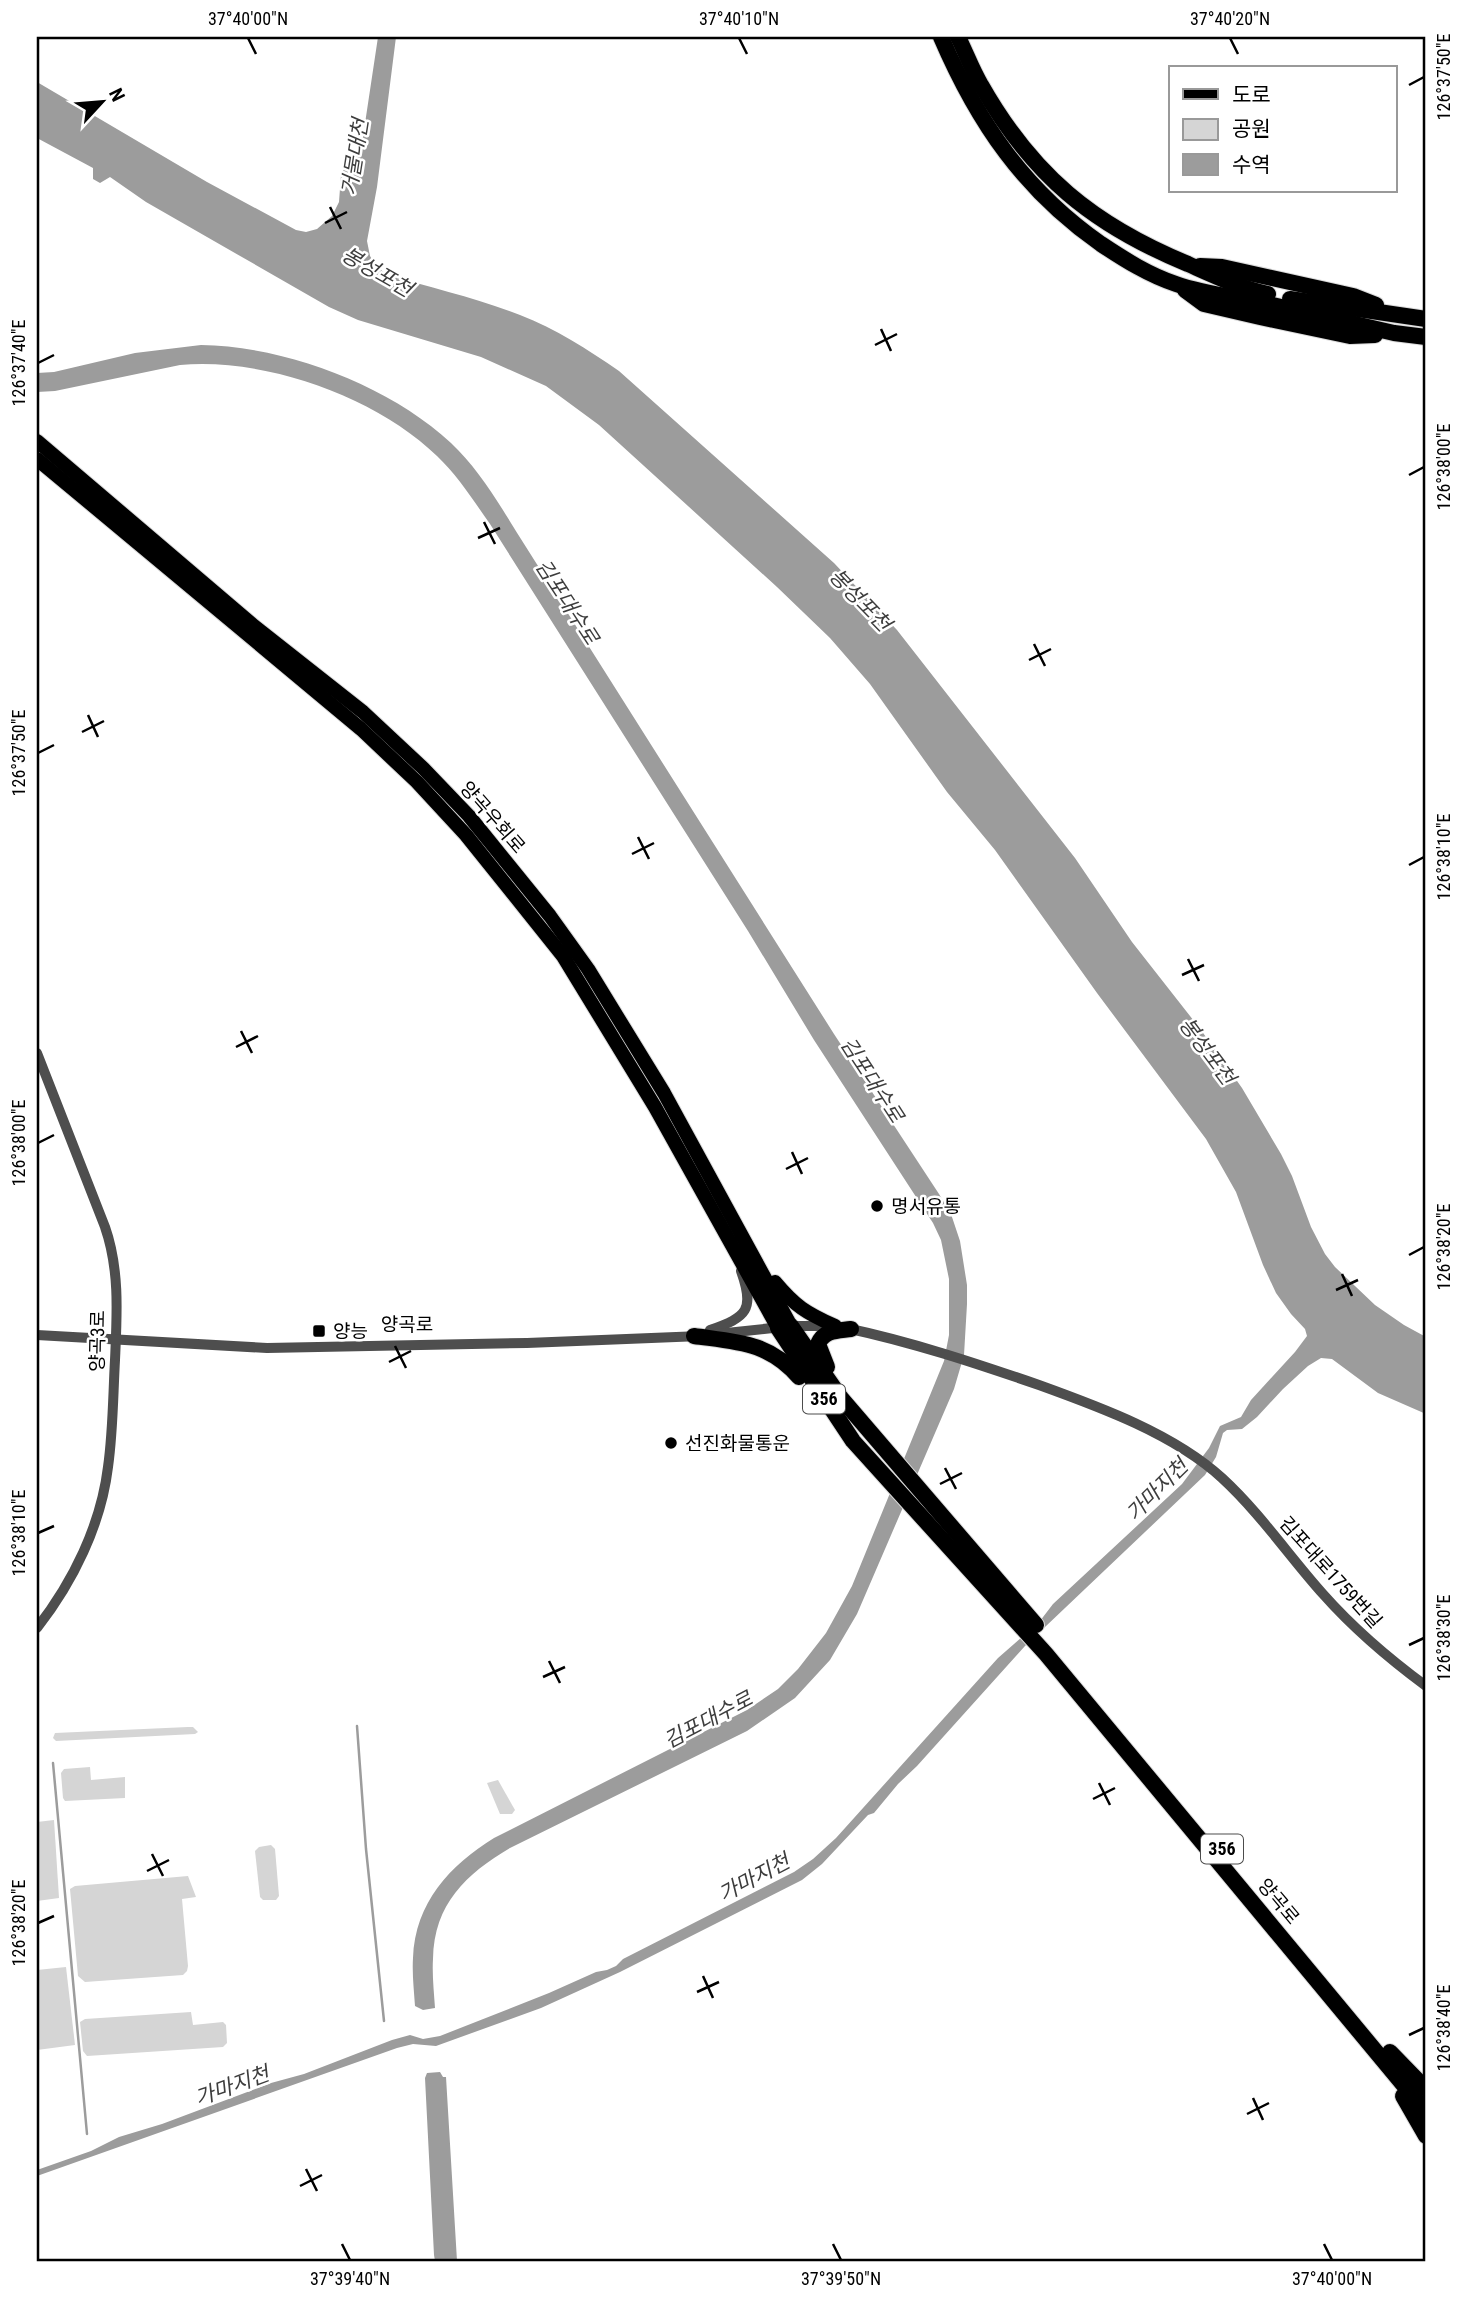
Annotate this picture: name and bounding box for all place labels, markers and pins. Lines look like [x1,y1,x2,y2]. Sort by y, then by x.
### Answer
place label: 명서유통 [891,1195,961,1218]
marker: 명서유통 [869,1198,885,1214]
place label: 양능 [333,1320,368,1343]
marker: 양능 [311,1323,327,1339]
place label: 선진화물통운 [685,1432,790,1455]
marker: 선진화물통운 [663,1435,679,1451]

